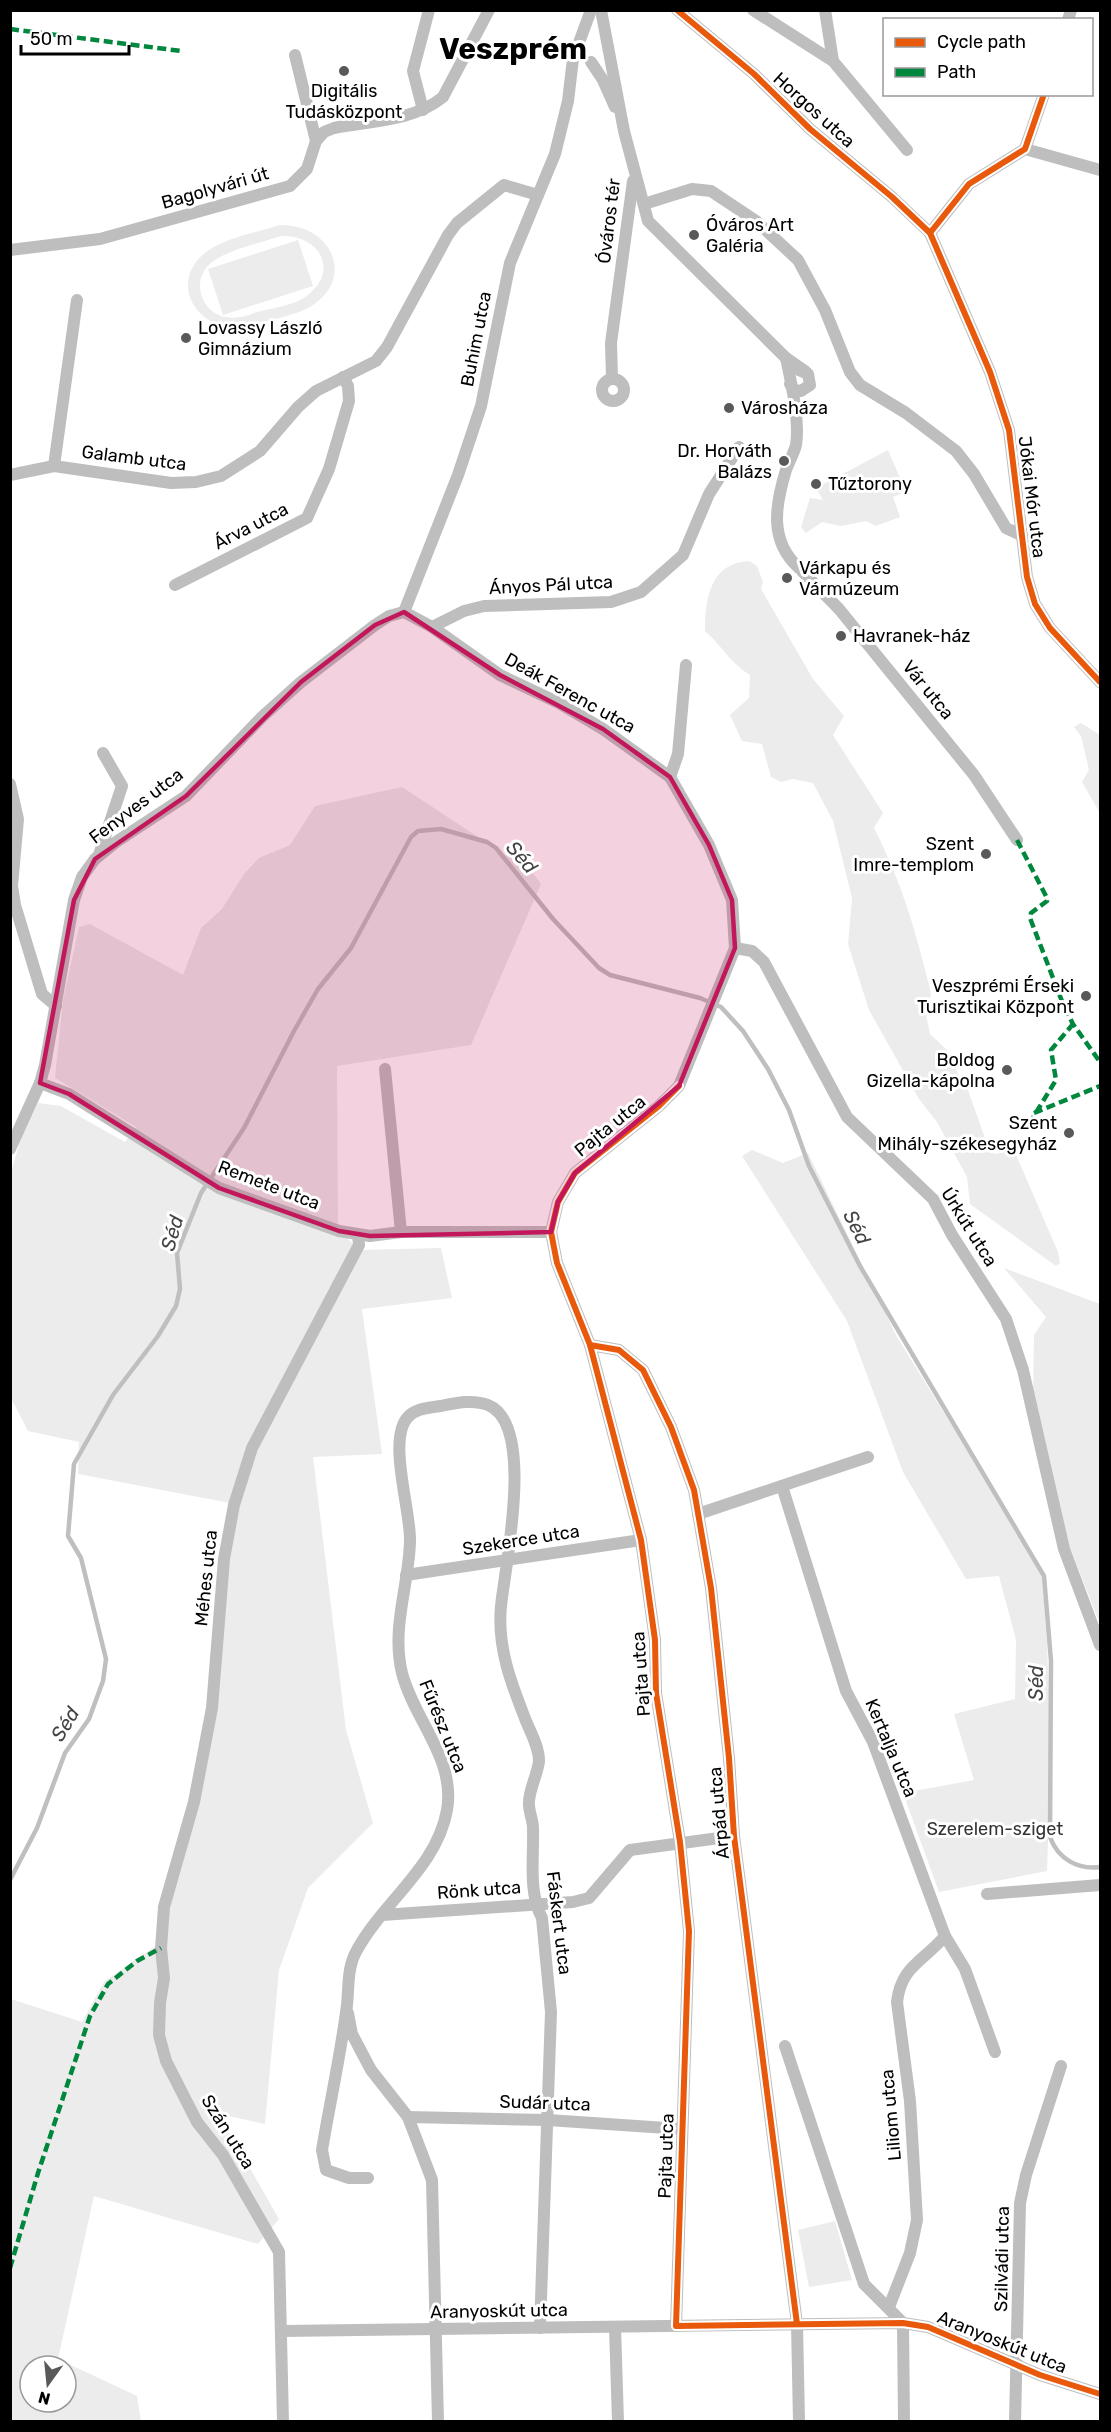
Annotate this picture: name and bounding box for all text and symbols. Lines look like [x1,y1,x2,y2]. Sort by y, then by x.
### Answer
scale bar [21,18,129,56]
legend [883,18,1093,96]
text: 50 m [30,28,73,50]
district label: Veszprém [439,31,587,67]
text: Cycle path [937,31,1026,53]
text: Path [937,61,976,83]
marker: Digitális Tudásközpont [337,64,351,78]
street label: Horgos utca [769,68,859,152]
place label: Digitális Tudásközpont [286,80,402,123]
street label: Bagolyvári út [159,162,271,214]
street label: Óváros tér [593,177,625,265]
place label: Óváros Art Galéria [706,214,794,257]
marker: Óváros Art Galéria [687,228,701,242]
street label: Buhim utca [456,290,496,388]
place label: Lovassy László Gimnázium [198,317,323,360]
marker: Lovassy László Gimnázium [179,331,193,345]
place label: Városháza [741,397,828,419]
marker: Városháza [722,401,736,415]
street label: Jókai Mór utca [1014,435,1050,559]
place label: Dr. Horváth Balázs [677,440,772,483]
street label: Galamb utca [80,441,188,475]
marker: Dr. Horváth Balázs [777,454,791,468]
place label: Tűztorony [828,473,912,495]
marker: Tűztorony [809,477,823,491]
street label: Árva utca [210,498,292,554]
place label: Várkapu és Vármúzeum [799,557,899,600]
street label: Ányos Pál utca [488,571,614,599]
marker: Várkapu és Vármúzeum [780,571,794,585]
place label: Havranek-ház [853,625,971,647]
marker: Havranek-ház [834,629,848,643]
street label: Deák Ferenc utca [501,648,639,738]
street label: Vár utca [898,656,958,724]
street label: Fenyves utca [85,764,187,848]
place label: Szent Imre-templom [853,833,974,876]
water label: Séd [501,836,543,879]
marker: Szent Imre-templom [979,847,993,861]
place label: Veszprémi Érseki Turisztikai Központ [917,975,1074,1018]
marker: Veszprémi Érseki Turisztikai Központ [1079,989,1093,1003]
place label: Boldog Gizella-kápolna [867,1049,995,1092]
marker: Boldog Gizella-kápolna [1000,1063,1014,1077]
street label: Pajta utca [570,1091,650,1161]
place label: Szent Mihály-székesegyház [878,1112,1057,1155]
marker: Szent Mihály-székesegyház [1062,1126,1076,1140]
street label: Remete utca [215,1156,323,1214]
street label: Úrkút utca [936,1184,1002,1270]
water label: Séd [838,1206,876,1249]
water label: Séd [156,1212,189,1253]
street label: Szekerce utca [461,1520,581,1560]
street label: Méhes utca [190,1529,222,1627]
street label: Pajta utca [627,1631,655,1717]
water label: Séd [1024,1664,1048,1701]
street label: Fűrész utca [414,1676,472,1776]
street label: Kertalja utca [860,1695,922,1801]
water label: Séd [46,1702,85,1745]
street label: Árpád utca [704,1766,734,1860]
park label: Szerelem-sziget [927,1818,1063,1840]
street label: Fáskert utca [542,1870,576,1976]
street label: Rönk utca [436,1876,522,1904]
street label: Liliom utca [876,2068,906,2162]
street label: Sudár utca [499,2090,591,2116]
street label: Szán utca [197,2091,259,2173]
street label: Pajta utca [654,2113,678,2199]
street label: Szilvádi utca [990,2206,1014,2312]
street label: Aranyoskút utca [430,2299,568,2323]
street label: Aranyoskút utca [934,2306,1070,2378]
north arrow [18,2354,78,2414]
text: N [36,2387,52,2409]

